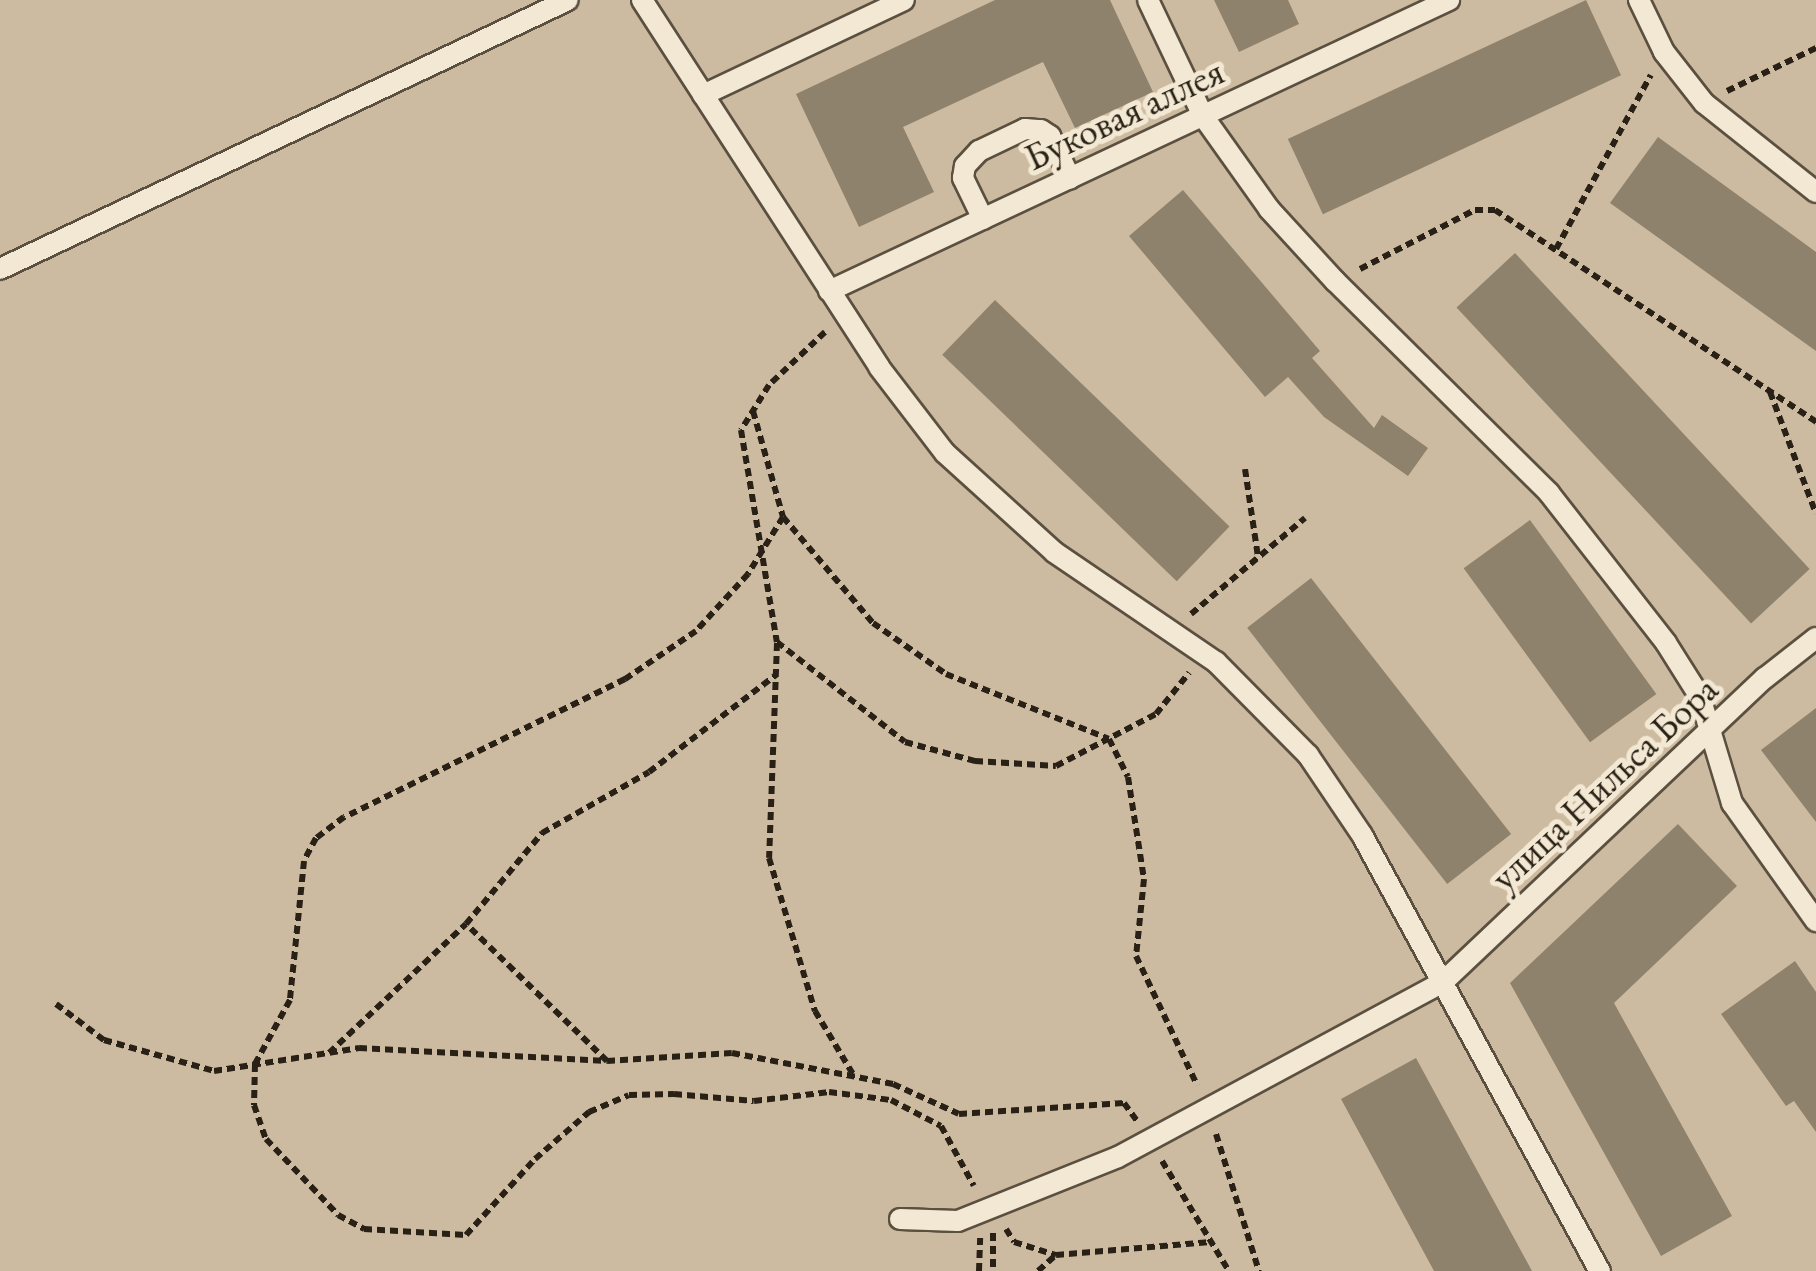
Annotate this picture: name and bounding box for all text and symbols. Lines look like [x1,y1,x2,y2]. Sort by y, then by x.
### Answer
street label: Буковая аллея [1017,48,1231,180]
street label: улица Нильса Бора [1481,666,1727,900]

